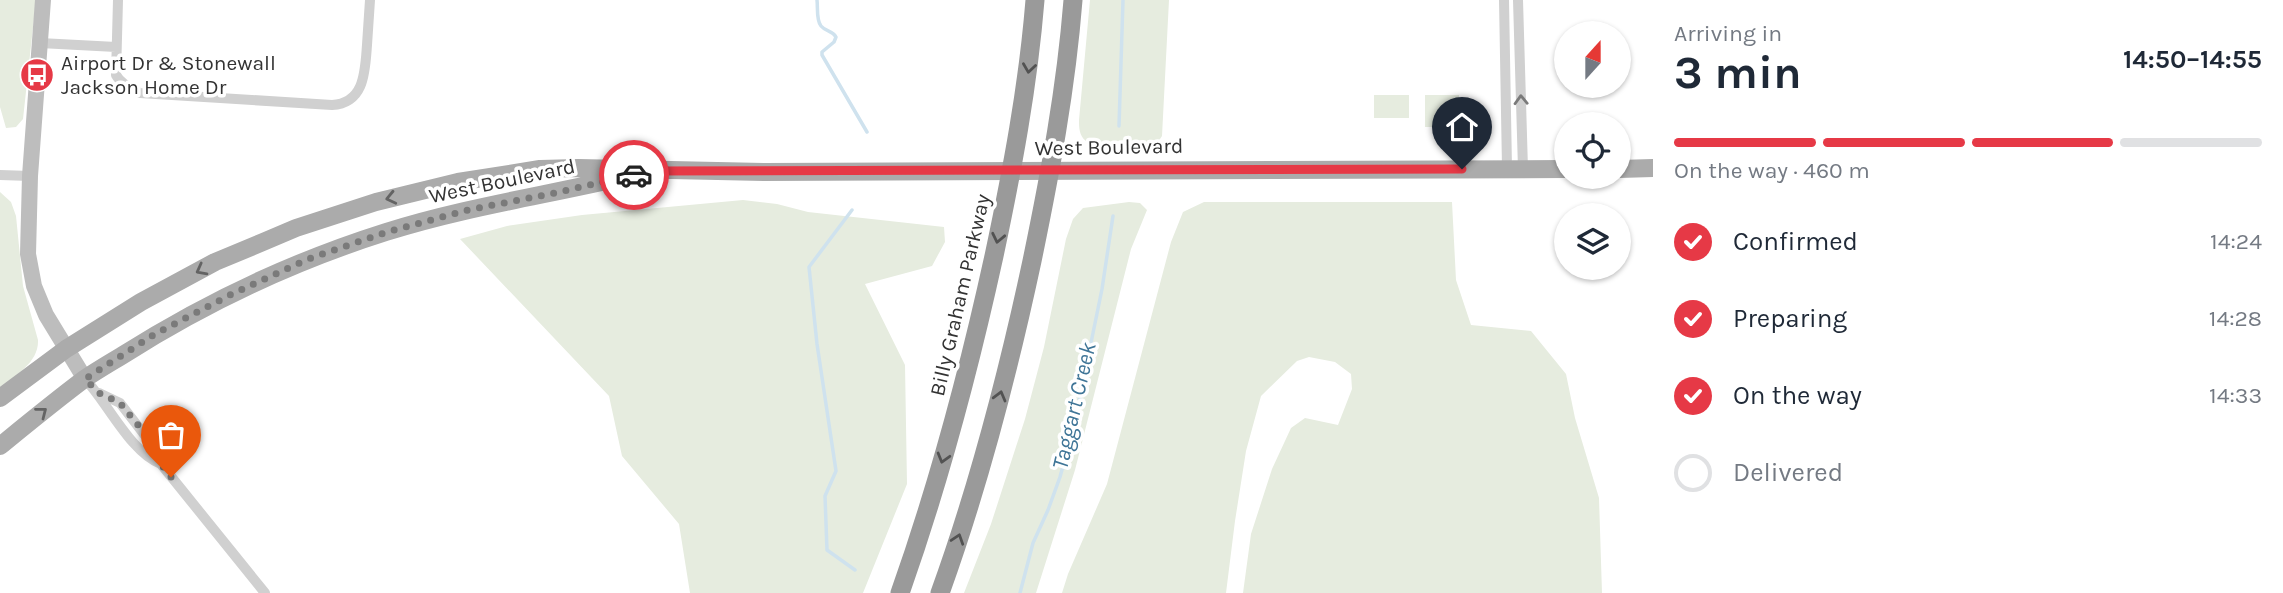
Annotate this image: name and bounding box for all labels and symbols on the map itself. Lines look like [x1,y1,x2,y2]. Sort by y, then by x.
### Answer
north arrow [1554,21,1631,98]
place label: Airport Dr & Stonewall Jackson Home Dr [61,51,276,99]
bus stop icon: Airport Dr & Stonewall Jackson Home Dr [18,56,56,94]
one-way arrow [1022,62,1037,74]
one-way arrow [1513,95,1529,105]
pin [1432,97,1492,169]
street label: West Boulevard [1034,134,1184,160]
courier [599,140,669,210]
street label: West Boulevard [427,154,577,208]
one-way arrow [385,190,397,204]
street label: Billy Graham Parkway [925,191,995,398]
one-way arrow [992,232,1006,244]
one-way arrow [196,261,208,275]
water label: Taggart Creek [1046,340,1102,472]
one-way arrow [992,390,1006,402]
pin [141,405,201,477]
one-way arrow [35,408,47,421]
one-way arrow [937,452,952,464]
one-way arrow [950,534,964,546]

